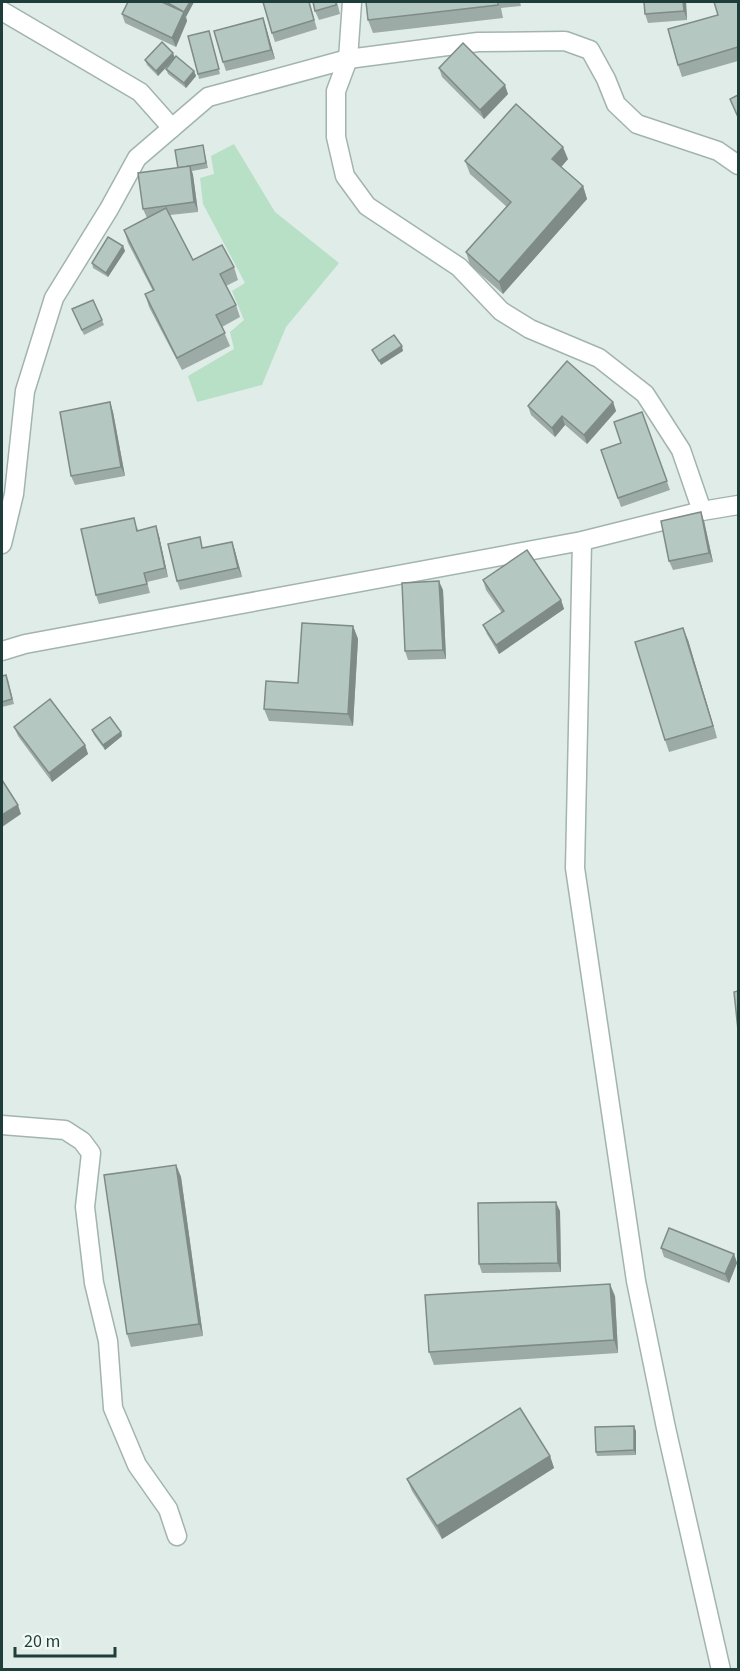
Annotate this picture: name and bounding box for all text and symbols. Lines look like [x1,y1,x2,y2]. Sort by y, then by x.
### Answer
scale bar [15,1620,116,1658]
text: 20 m [24,1629,60,1654]

